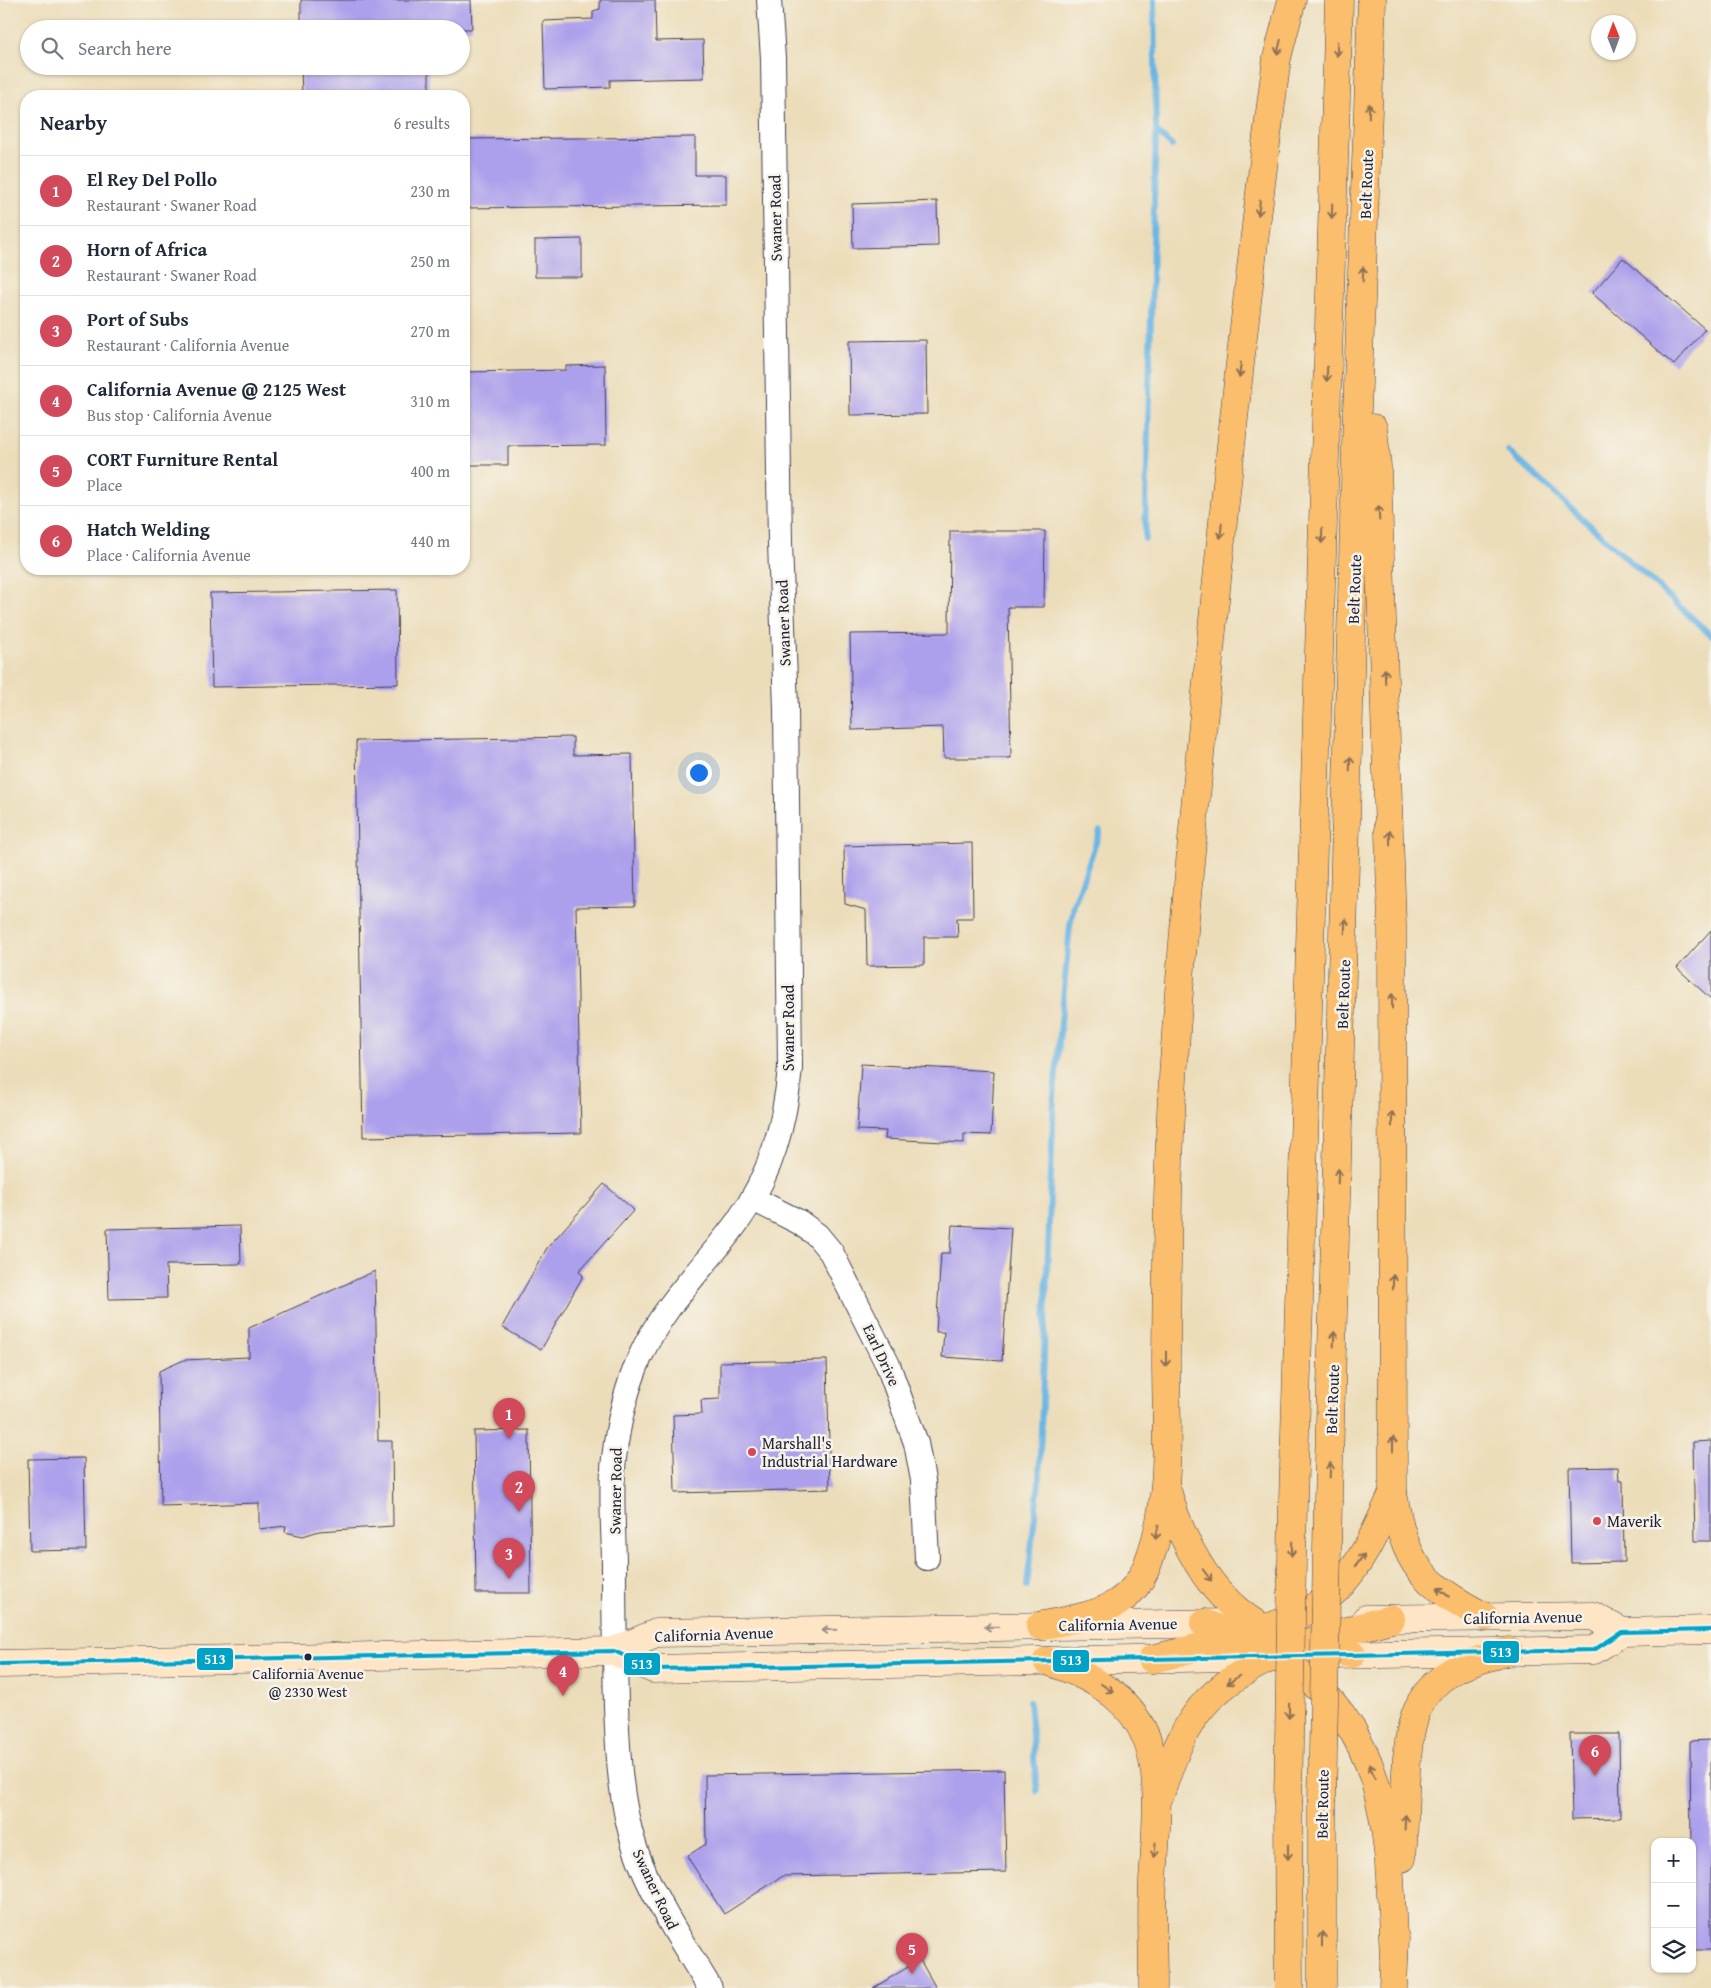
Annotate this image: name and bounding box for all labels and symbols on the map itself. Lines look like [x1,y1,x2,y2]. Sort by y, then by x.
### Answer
north arrow [1591,15,1636,60]
one-way arrow [1274,39,1284,55]
one-way arrow [1332,40,1342,56]
one-way arrow [1364,104,1373,120]
street label: Belt Route [1353,149,1379,219]
street label: Swaner Road [762,174,788,261]
one-way arrow [1254,200,1264,216]
one-way arrow [1328,203,1337,219]
one-way arrow [1358,266,1368,282]
one-way arrow [1235,361,1245,377]
one-way arrow [1323,365,1332,381]
one-way arrow [1374,506,1383,522]
one-way arrow [1217,523,1226,539]
one-way arrow [1318,528,1327,544]
street label: Belt Route [1341,554,1367,624]
street label: Swaner Road [769,579,797,667]
one-way arrow [1380,668,1390,684]
one-way arrow [1345,756,1354,772]
your location [686,760,712,786]
one-way arrow [1385,830,1394,846]
one-way arrow [1340,918,1350,934]
street label: Belt Route [1330,959,1356,1029]
street label: Swaner Road [776,984,800,1071]
one-way arrow [1387,993,1397,1009]
one-way arrow [1387,1111,1397,1128]
one-way arrow [1333,1168,1343,1184]
one-way arrow [1388,1274,1398,1290]
street label: Earl Drive [857,1320,907,1390]
one-way arrow [1329,1331,1338,1347]
one-way arrow [1162,1350,1171,1366]
street label: Belt Route [1319,1364,1345,1434]
pin: 1 [493,1398,525,1439]
place label: Marshall's Industrial Hardware [762,1431,897,1473]
one-way arrow [1388,1436,1398,1452]
marker: Marshall's Industrial Hardware [746,1446,758,1458]
street label: Swaner Road [602,1447,628,1534]
one-way arrow [1325,1462,1334,1478]
pin: 2 [503,1471,535,1512]
place label: Maverik [1607,1509,1663,1533]
marker: Maverik [1591,1515,1603,1527]
one-way arrow [1151,1524,1161,1540]
pin: 3 [493,1538,525,1579]
one-way arrow [1287,1540,1297,1557]
one-way arrow [1354,1553,1365,1567]
one-way arrow [1202,1568,1212,1582]
one-way arrow [1437,1586,1450,1597]
street label: California Avenue [1463,1604,1583,1630]
street label: California Avenue [1058,1611,1178,1637]
street label: California Avenue [654,1620,774,1648]
one-way arrow [984,1622,1000,1631]
one-way arrow [822,1625,838,1635]
line badge: 513 [1482,1640,1520,1664]
text: 513 [1490,1642,1512,1662]
line badge: 513 [196,1647,234,1671]
text: 513 [204,1649,226,1669]
line badge: 513 [1052,1649,1090,1673]
text: 513 [1060,1650,1082,1670]
marker: California Avenue @ 2330 West [303,1652,313,1662]
line badge: 513 [623,1652,661,1676]
text: 513 [631,1654,653,1674]
pin: 4 [547,1655,579,1696]
place label: California Avenue @ 2330 West [252,1663,364,1702]
one-way arrow [1226,1675,1240,1685]
one-way arrow [1100,1683,1113,1694]
one-way arrow [1284,1703,1294,1719]
pin: 6 [1579,1735,1611,1776]
one-way arrow [1367,1763,1376,1779]
street label: Belt Route [1309,1769,1335,1839]
one-way arrow [1400,1814,1409,1830]
one-way arrow [1151,1842,1160,1858]
one-way arrow [1283,1844,1293,1860]
street label: Swaner Road [627,1845,685,1934]
one-way arrow [1317,1932,1327,1948]
pin: 5 [896,1933,928,1974]

